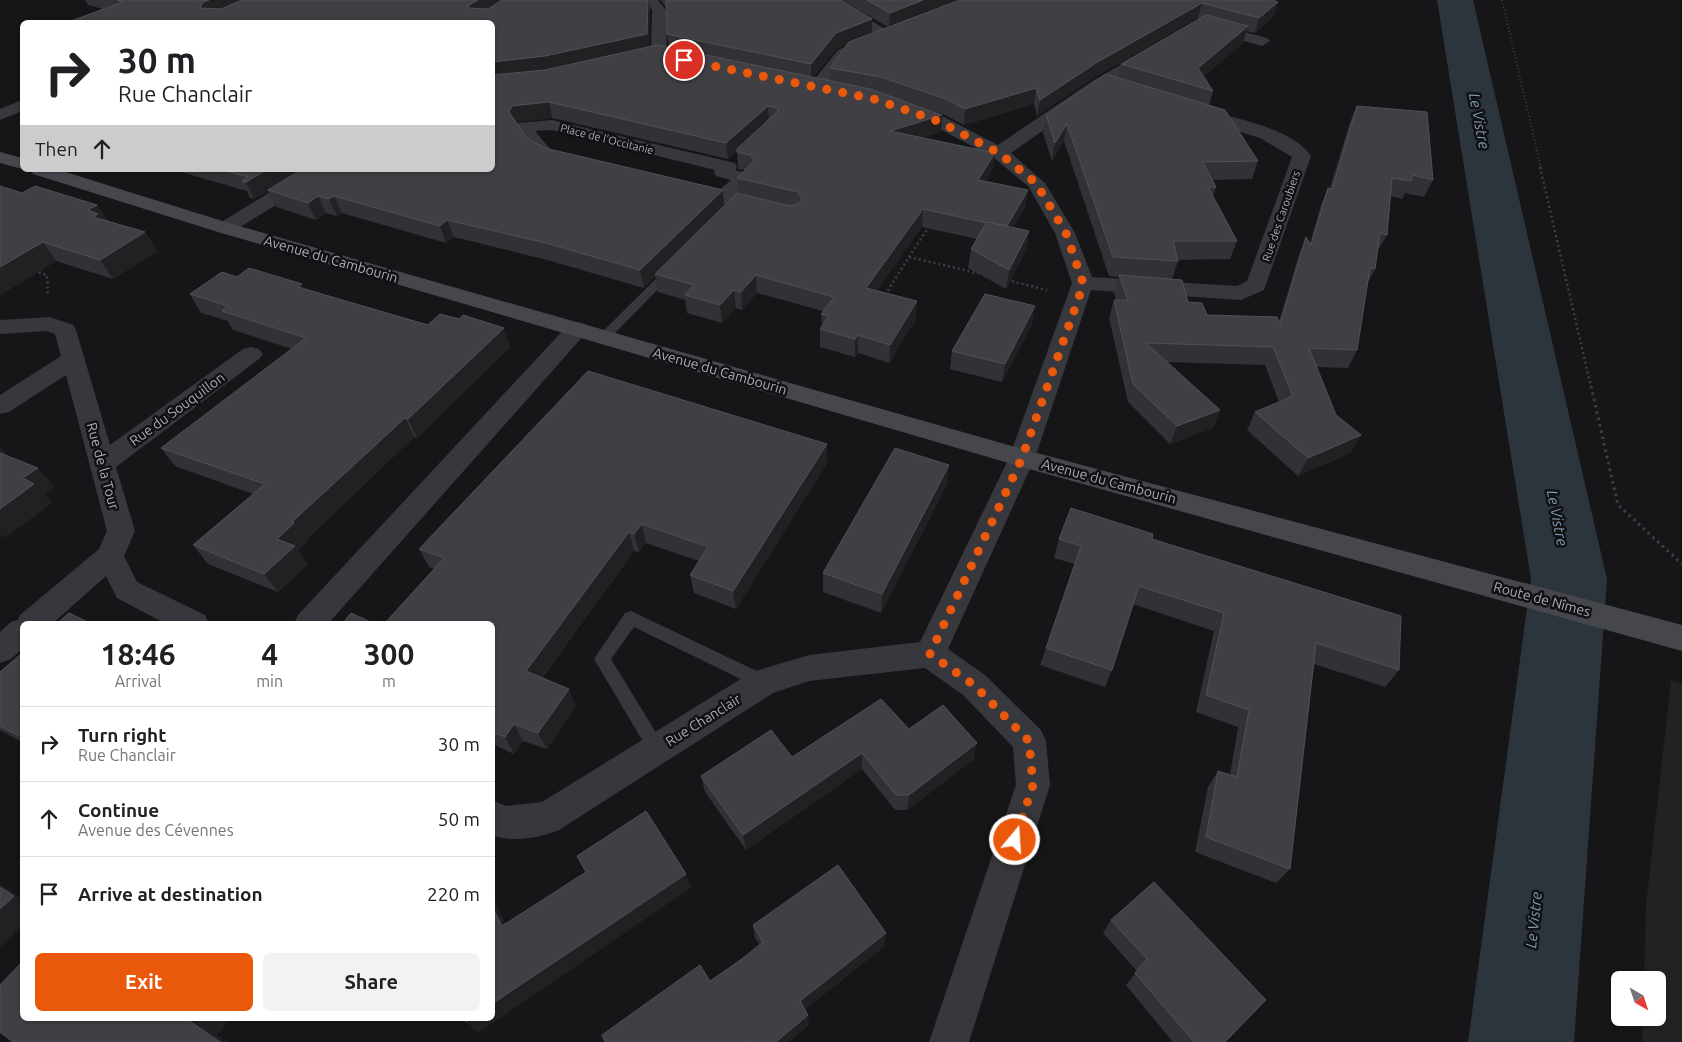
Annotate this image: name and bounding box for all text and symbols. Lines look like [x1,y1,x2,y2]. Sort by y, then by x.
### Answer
pin [663,39,705,81]
icon: right [35,40,100,105]
text: 30 m [118,40,196,80]
icon: arrive [670,46,698,74]
text: Rue Chanclair [118,81,252,106]
water label: Le Vistre [1466,92,1493,151]
street label: Place de l'Occitanie [559,122,655,156]
icon: ahead [88,135,116,163]
text: Then [35,138,78,160]
street label: Rue des Caroubiers [1260,169,1302,263]
street label: Avenue du Cambourin [262,232,400,286]
street label: Avenue du Cambourin [651,344,789,398]
street label: Rue du Souquillon [126,369,228,449]
street label: Rue de la Tour [84,421,122,512]
street label: Avenue du Cambourin [1040,455,1178,507]
water label: Le Vistre [1544,489,1571,548]
street label: Route de Nîmes [1492,578,1592,620]
text: 18:46 [101,637,176,671]
text: 4 [261,637,278,671]
text: 300 [364,637,414,671]
text: Arrival [115,672,161,690]
text: min [256,672,283,690]
text: m [382,672,396,690]
street label: Rue Chanclair [662,690,744,749]
text: Turn right [78,724,166,746]
icon: right [35,730,63,758]
text: 30 m [438,733,480,755]
text: Rue Chanclair [78,746,176,764]
text: Continue [78,799,159,821]
icon: ahead [35,805,63,833]
text: 50 m [438,808,480,830]
position arrow [988,813,1040,865]
text: Avenue des Cévennes [78,821,234,839]
icon: arrive [35,880,63,908]
text: Arrive at destination [78,883,263,905]
text: 220 m [427,883,480,905]
water label: Le Vistre [1522,891,1545,949]
button: Exit [35,953,253,1011]
button: Share [263,953,480,1011]
north arrow [1611,971,1666,1026]
map controls [1611,971,1666,1026]

